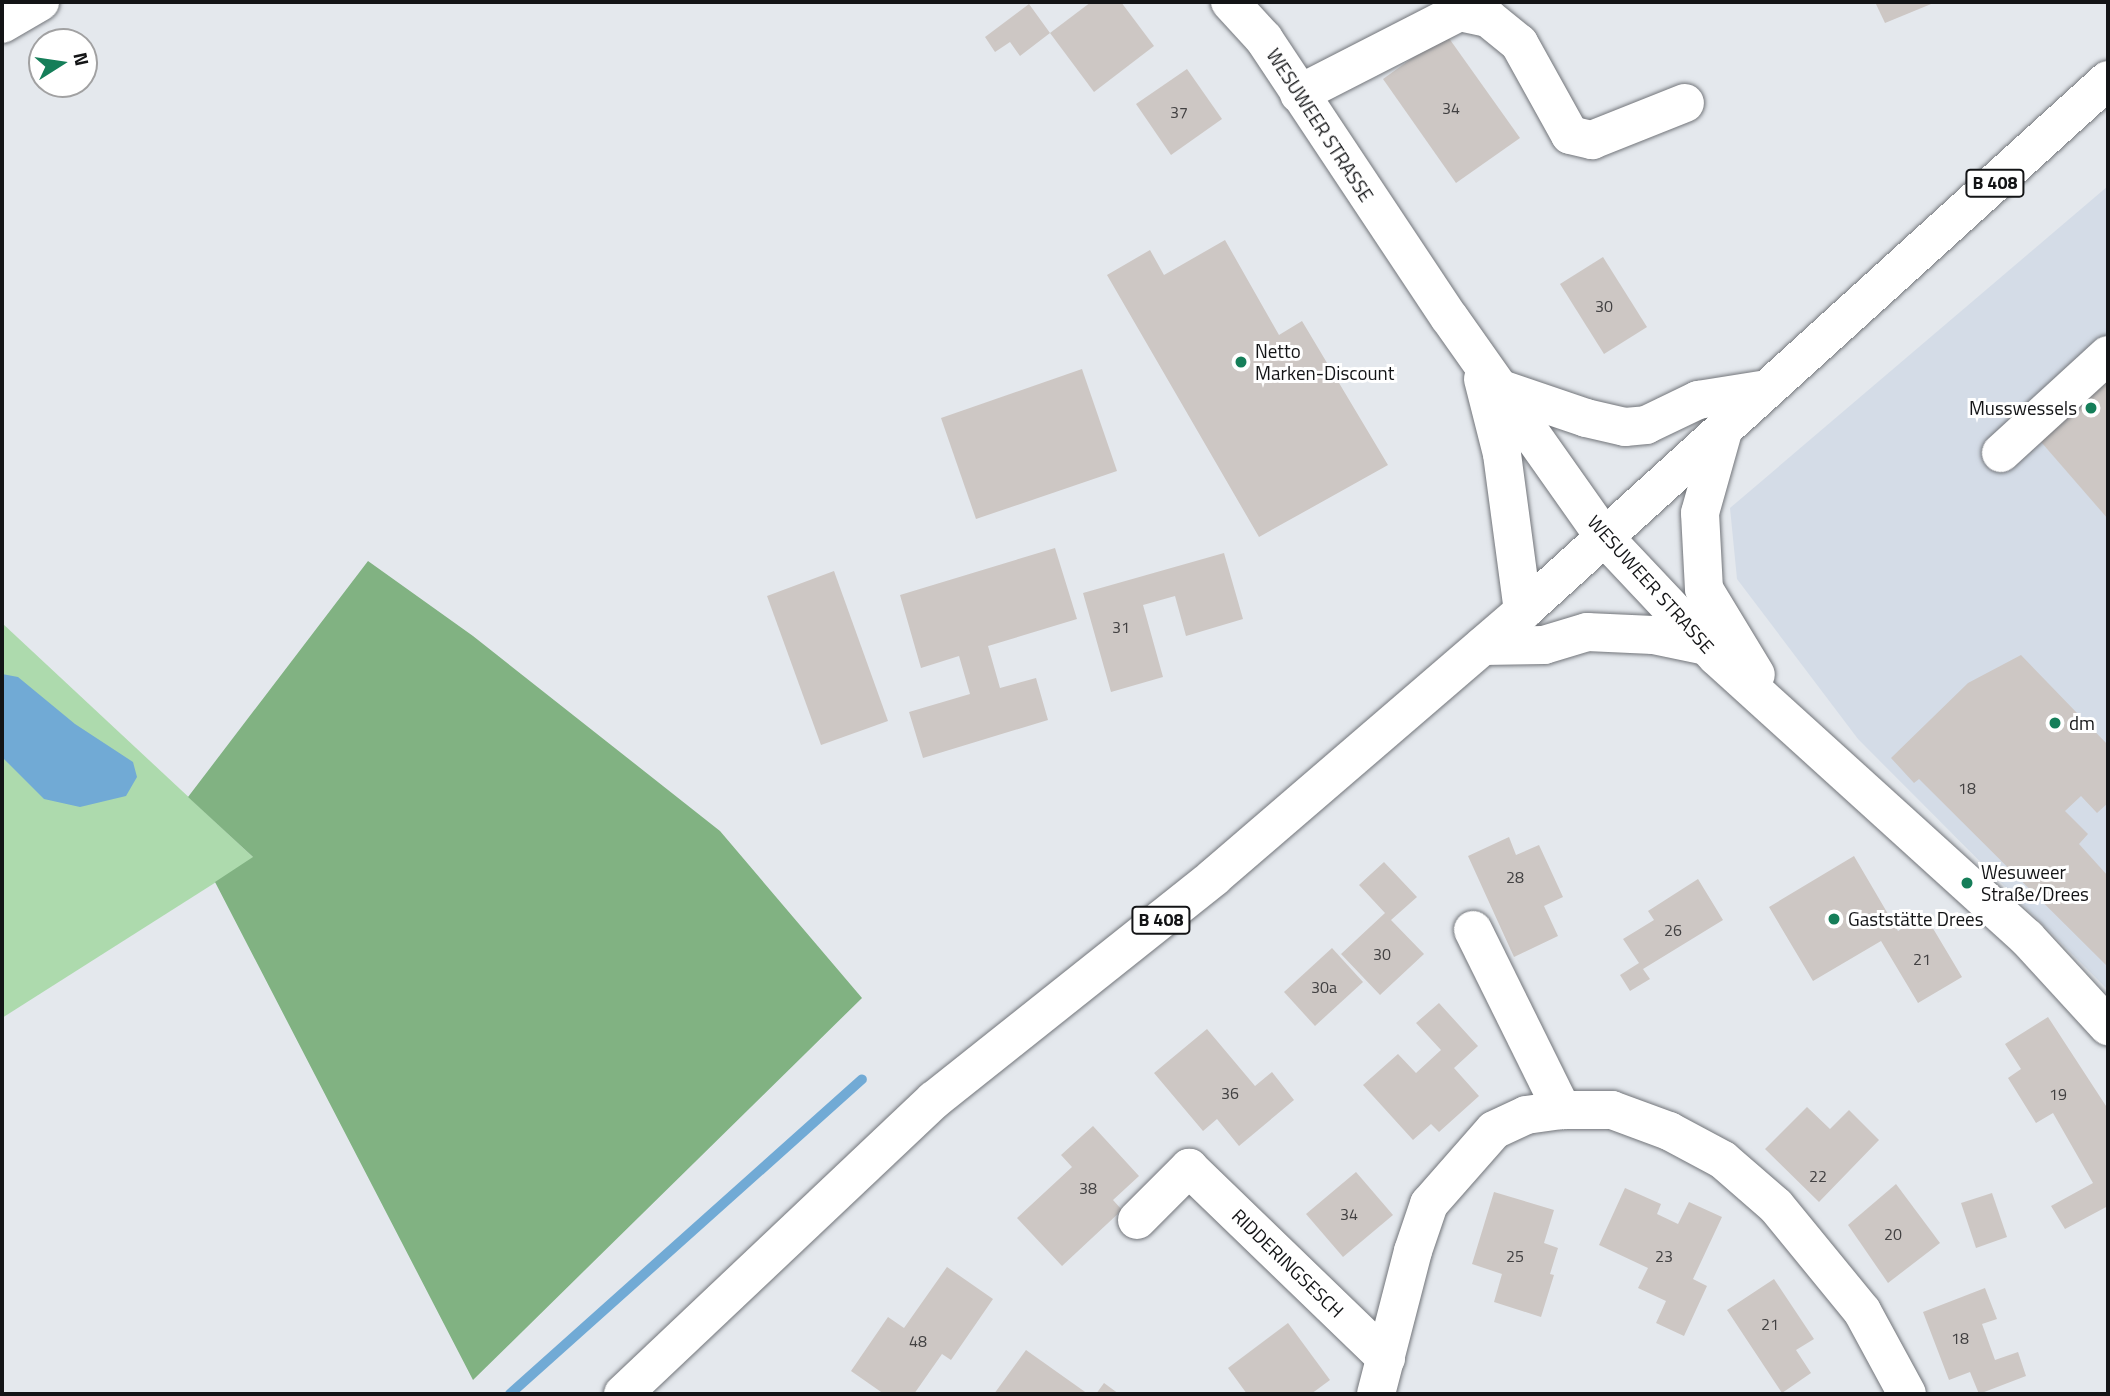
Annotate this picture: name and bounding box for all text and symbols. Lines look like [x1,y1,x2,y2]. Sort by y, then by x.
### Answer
north arrow [28,28,98,98]
street label: WESUWEER STRASSE [1262,44,1378,206]
text: N [67,49,98,68]
house number: 34 [1442,98,1460,118]
house number: 37 [1170,102,1188,122]
road number: B 408 [1965,168,2025,198]
house number: 30 [1595,296,1613,316]
place label: Netto Marken-Discount [1255,340,1394,384]
marker: Netto Marken-Discount [1233,354,1249,370]
place label: Musswessels [1969,397,2077,419]
marker: Musswessels [2083,400,2099,416]
street label: WESUWEER STRASSE [1583,510,1719,658]
house number: 31 [1112,617,1130,637]
place label: dm [2069,712,2095,734]
marker: dm [2047,715,2063,731]
house number: 18 [1958,778,1976,798]
place label: Wesuweer Straße/Drees [1981,861,2089,905]
house number: 28 [1506,867,1524,887]
marker: Wesuweer Straße/Drees [1959,875,1975,891]
road number: B 408 [1131,905,1191,934]
place label: Gaststätte Drees [1848,908,1984,930]
marker: Gaststätte Drees [1826,911,1842,927]
house number: 26 [1664,920,1682,940]
house number: 30 [1373,944,1391,964]
house number: 21 [1913,949,1931,969]
house number: 30a [1311,977,1337,997]
house number: 36 [1221,1083,1239,1103]
house number: 19 [2049,1084,2067,1104]
house number: 22 [1809,1166,1827,1186]
house number: 38 [1079,1178,1097,1198]
street label: RIDDERINGSESCH [1227,1204,1349,1322]
house number: 34 [1340,1204,1358,1224]
house number: 20 [1884,1224,1902,1244]
house number: 25 [1506,1246,1524,1266]
house number: 23 [1655,1246,1673,1266]
house number: 21 [1761,1314,1779,1334]
house number: 18 [1951,1328,1969,1348]
house number: 48 [909,1331,927,1351]

